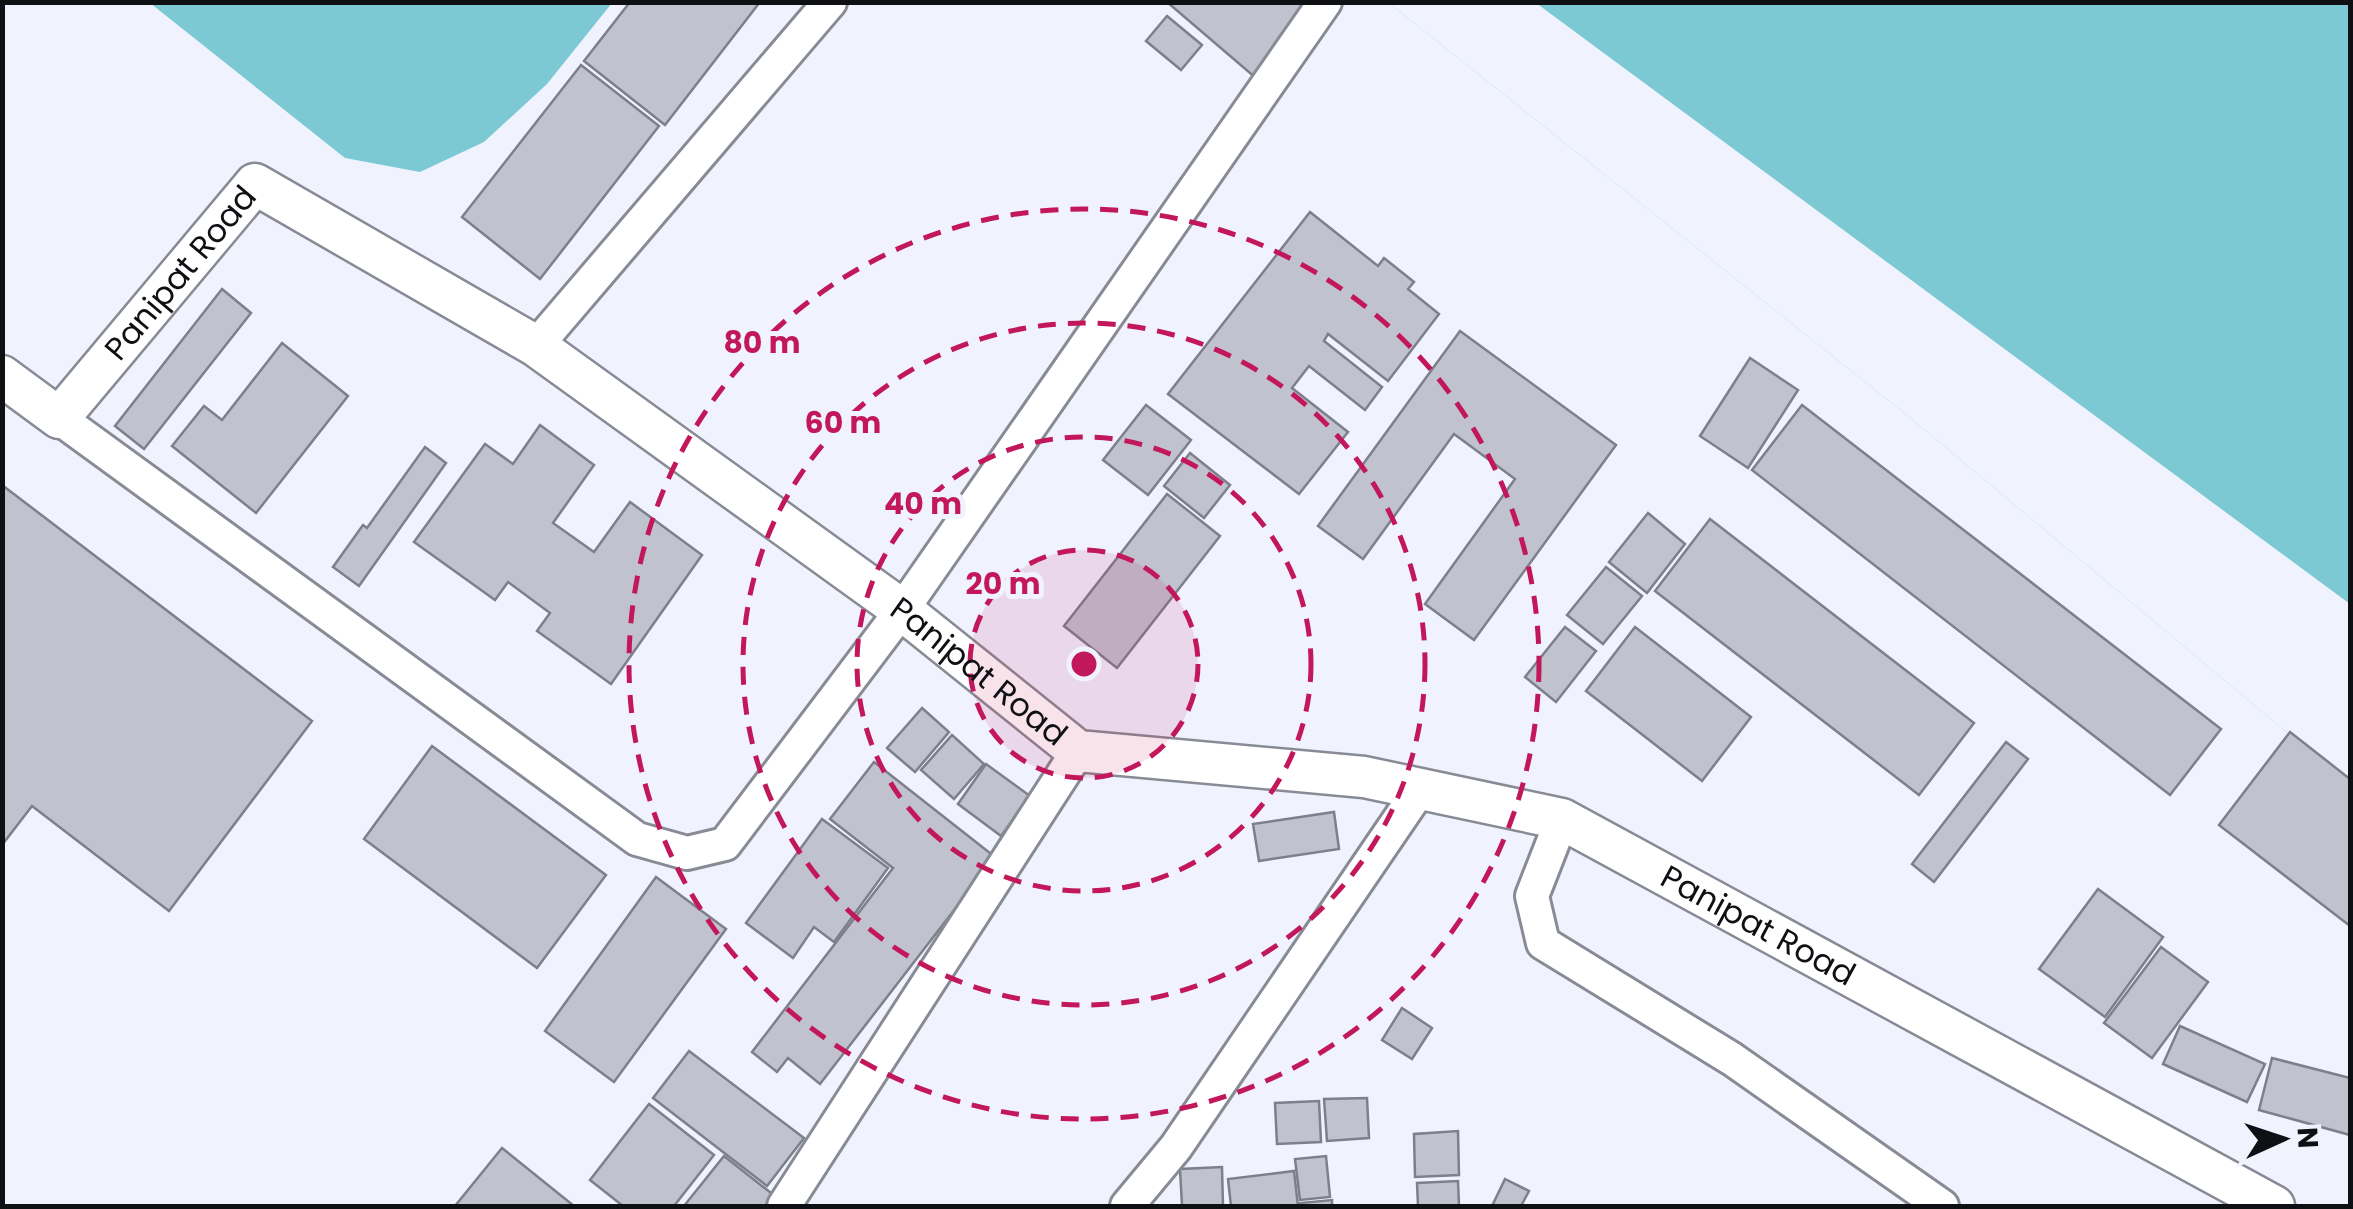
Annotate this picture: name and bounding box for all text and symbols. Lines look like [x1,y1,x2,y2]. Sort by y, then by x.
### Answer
street label: Panipat Road [94,176,266,370]
text: 80 m [723,321,801,364]
text: 60 m [805,401,881,444]
text: 40 m [884,482,962,525]
text: 20 m [966,562,1040,605]
street label: Panipat Road [882,586,1077,756]
centre of rings [1066,646,1102,682]
street label: Panipat Road [1653,854,1864,996]
north arrow [2233,1089,2333,1189]
text: N [2287,1126,2327,1149]

